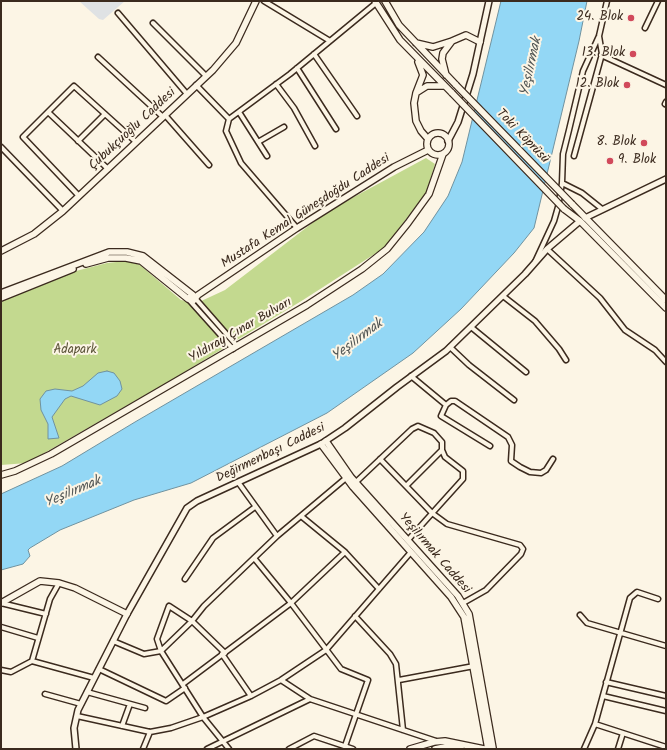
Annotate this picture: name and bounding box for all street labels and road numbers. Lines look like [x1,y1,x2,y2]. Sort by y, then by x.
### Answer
street label: Çubukçuoğlu Caddesi [86,86,180,174]
street label: Toki Köprüsü [492,107,552,167]
street label: Mustafa Kemal Güneşdoğdu Caddesi [219,152,393,272]
street label: Yıldıray Çınar Bulvarı [187,295,295,367]
street label: Değirmenbaşı Caddesi [214,421,328,487]
street label: Yeşilırmak Caddesi [395,510,473,598]

